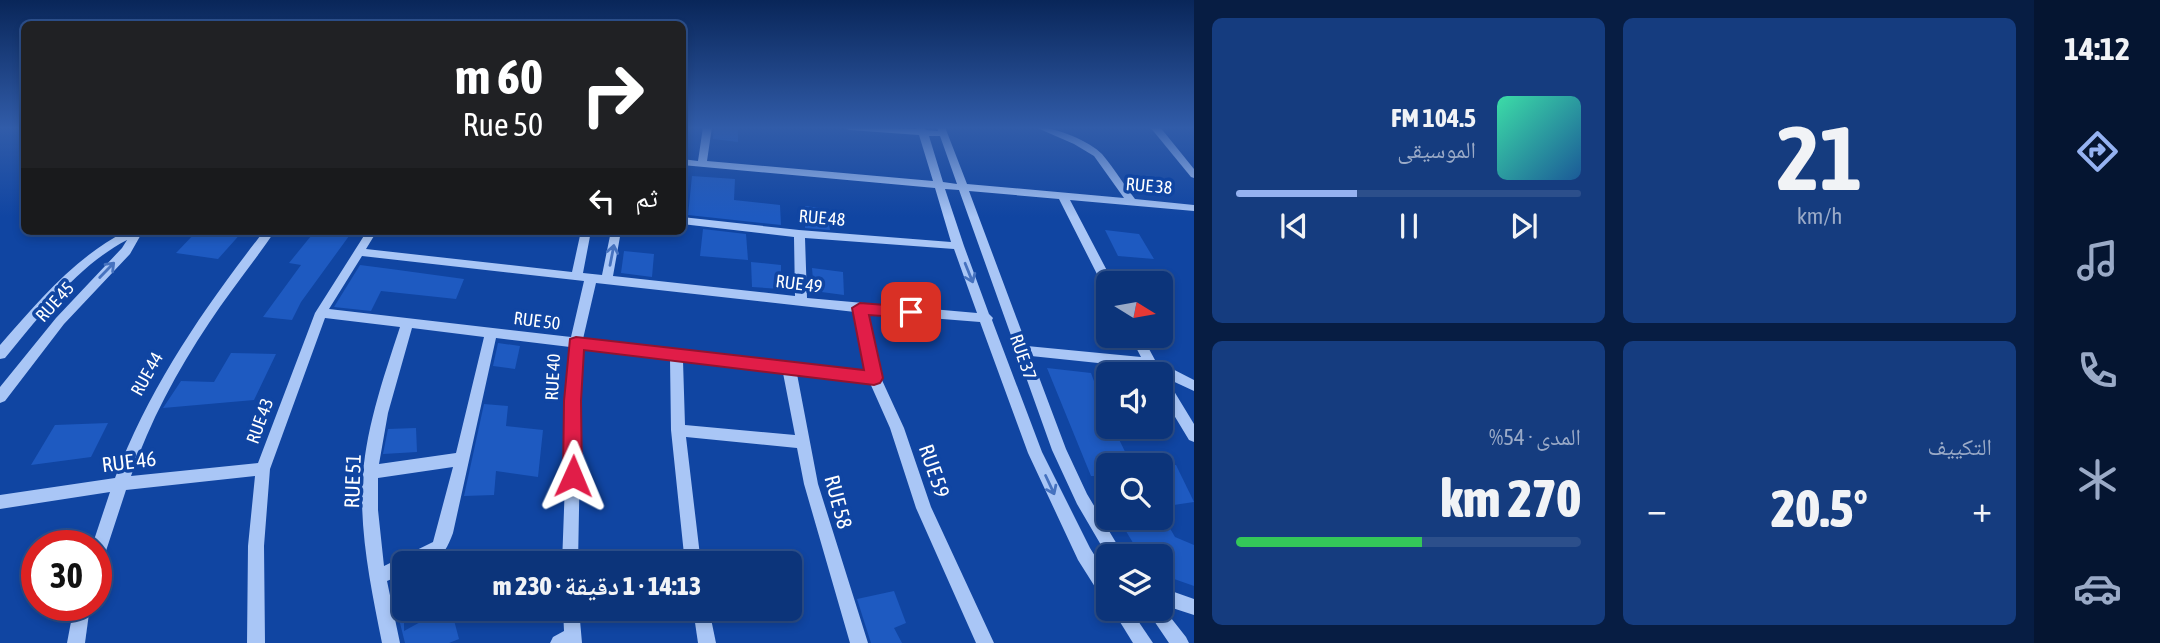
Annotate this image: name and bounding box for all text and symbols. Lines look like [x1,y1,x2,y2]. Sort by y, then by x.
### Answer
text: 14:12 [2064,30,2130,67]
text: 60 m [455,48,543,104]
icon: right [567,49,658,140]
text: 104.5 FM [1391,103,1476,133]
text: 21 [1777,105,1862,209]
text: Rue 50 [463,106,543,143]
icon: directions [2073,127,2122,176]
text: الموسيقى [1397,137,1476,163]
street label: RUE 38 [1125,173,1173,198]
icon: left [583,182,621,220]
text: ثم [635,183,658,213]
text: km/h [1797,203,1842,229]
street label: RUE 48 [798,205,846,230]
icon: previous [1275,207,1313,245]
icon: pause [1390,207,1428,245]
icon: next [1505,207,1543,245]
icon: music [2073,236,2122,285]
one-way arrow [605,244,619,267]
one-way arrow [963,261,976,283]
one-way arrow [99,262,116,279]
street label: RUE 49 [775,270,824,297]
north arrow [1096,271,1172,348]
map controls [1096,271,1173,621]
street label: RUE 45 [31,277,78,326]
pin [881,282,941,342]
icon: arrive [892,293,930,331]
street label: RUE 50 [513,307,562,334]
street label: RUE 37 [1006,331,1041,382]
icon: phone [2073,346,2122,395]
street label: RUE 44 [126,348,167,399]
street label: RUE 40 [541,353,564,401]
button: sound [1096,362,1173,439]
street label: RUE 43 [242,395,277,446]
text: المدى · 54% [1489,424,1581,450]
text: التكييف [1927,434,1992,460]
position arrow [536,439,610,513]
street label: RUE 59 [915,441,955,500]
street label: RUE 46 [100,446,157,476]
street label: RUE 51 [339,453,365,509]
button: search [1096,453,1173,530]
icon: climate [2073,455,2122,504]
text: 270 km [1440,468,1581,528]
street label: RUE 58 [820,472,858,531]
one-way arrow [1044,474,1057,495]
text: 20.5° [1771,478,1868,538]
text: − [1647,487,1667,530]
text: + [1972,487,1992,530]
speed limit sign: 30 [21,530,112,621]
button: layers [1096,544,1173,621]
icon: car [2073,564,2122,613]
text: 14:13 · 1 دقيقة · 230 m [493,571,701,601]

